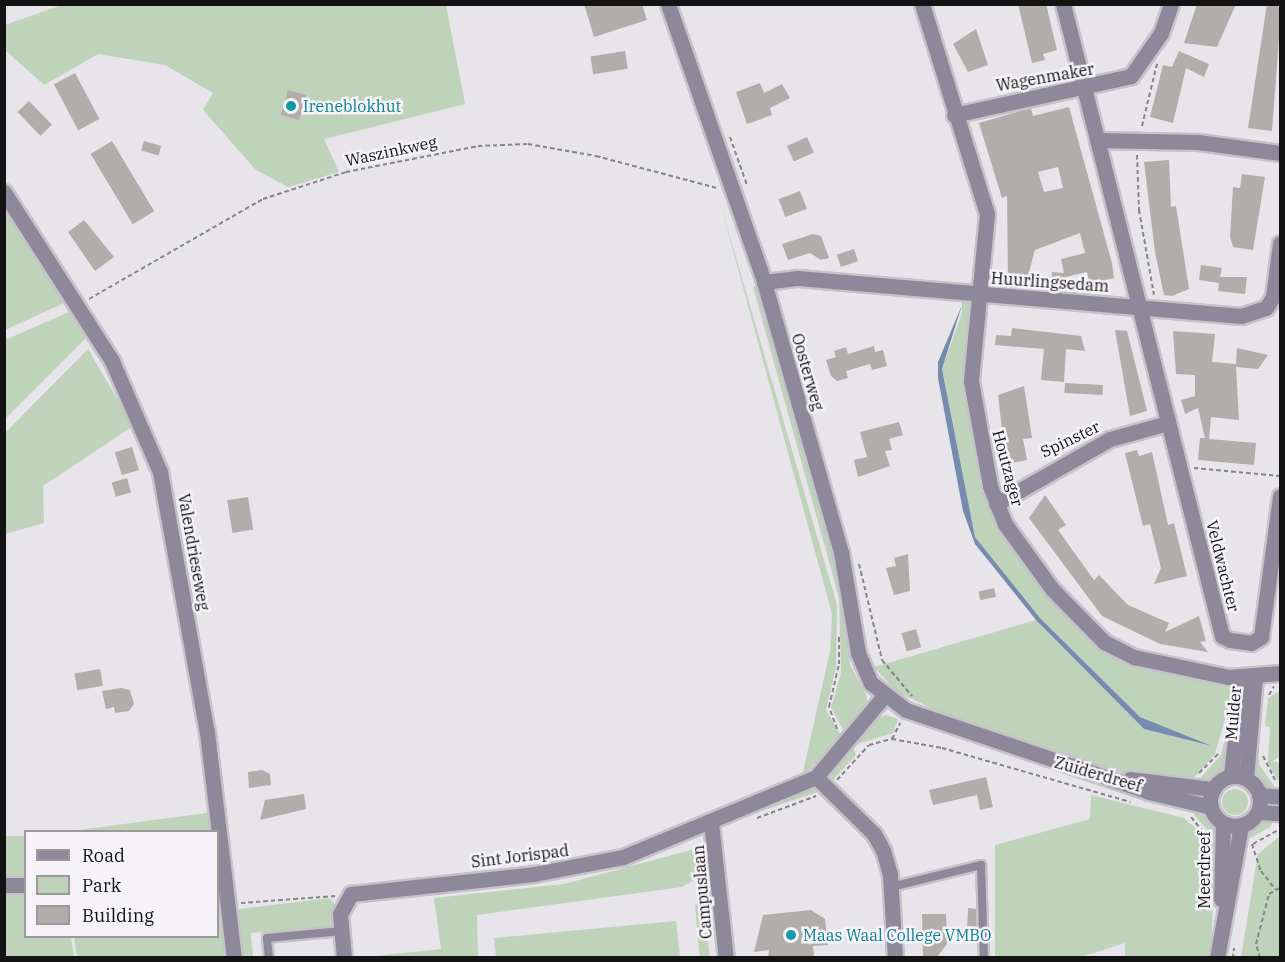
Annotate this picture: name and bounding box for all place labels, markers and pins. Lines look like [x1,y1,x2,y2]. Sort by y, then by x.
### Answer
place label: Ireneblokhut [303,96,401,116]
marker: Ireneblokhut [284,99,298,113]
place label: Maas Waal College VMBO [803,925,992,945]
marker: Maas Waal College VMBO [784,928,798,942]

